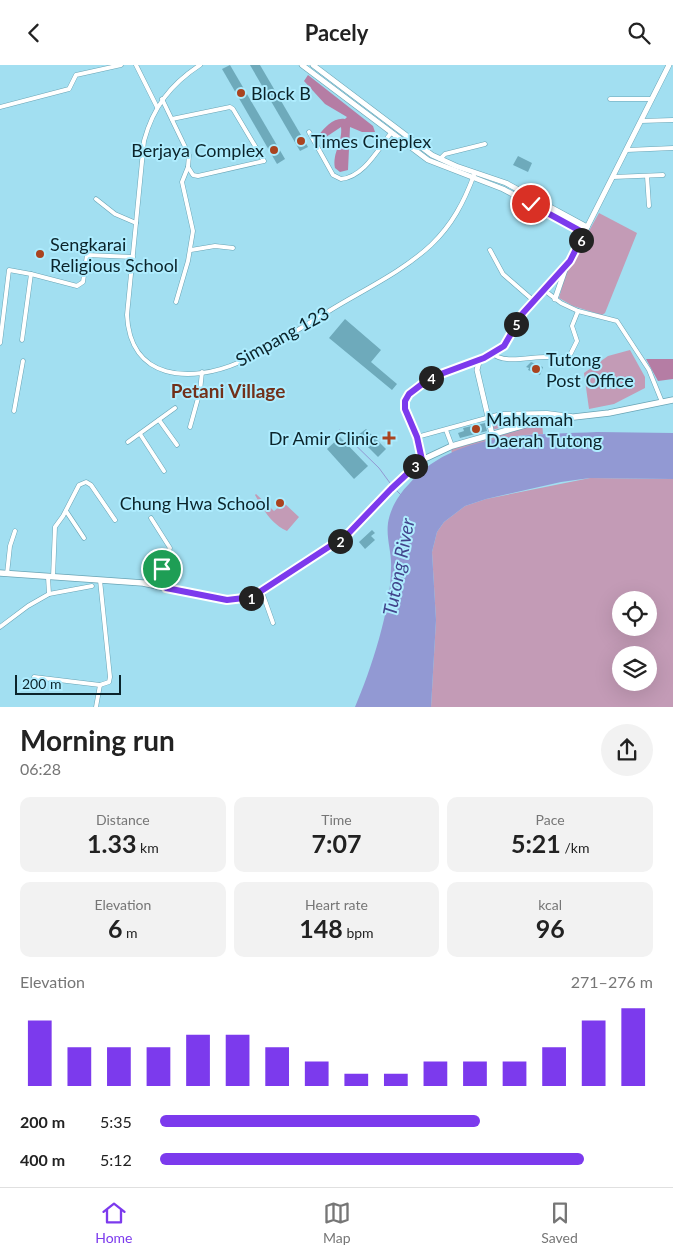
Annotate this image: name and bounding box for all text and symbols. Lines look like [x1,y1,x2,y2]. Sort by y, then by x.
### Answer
icon: back [20,19,48,47]
text: Pacely [305,19,368,46]
icon: search [625,19,653,47]
place label: Block B [251,82,311,104]
marker: Block B [235,87,247,99]
place label: Times Cineplex [311,130,431,152]
marker: Times Cineplex [295,135,307,147]
place label: Berjaya Complex [131,139,264,161]
marker: Berjaya Complex [268,144,280,156]
pin [510,183,552,225]
icon: check [517,190,545,218]
pin: 6 [568,227,594,253]
text: 6 [577,232,586,249]
place label: Sengkarai Religious School [50,233,178,276]
marker: Sengkarai Religious School [34,248,46,260]
street label: Simpang 123 [232,301,332,371]
pin: 5 [504,311,528,337]
text: 5 [512,316,521,333]
place label: Tutong Post Office [546,348,634,391]
marker: Tutong Post Office [530,363,542,375]
pin: 4 [418,365,444,391]
text: 4 [427,370,436,387]
district label: Petani Village [171,379,285,402]
place label: Mahkamah Daerah Tutong [486,408,602,451]
marker: Mahkamah Daerah Tutong [470,423,482,435]
place label: Dr Amir Clinic [269,427,378,449]
marker: Dr Amir Clinic [382,431,396,445]
pin: 3 [402,453,428,479]
text: 3 [411,458,420,475]
place label: Chung Hwa School [120,492,270,514]
marker: Chung Hwa School [274,497,286,509]
water label: Tutong River [377,516,419,618]
pin: 2 [328,529,352,553]
text: 2 [336,533,345,550]
pin [141,548,183,590]
icon: arrive [148,555,176,583]
pin: 1 [238,585,264,611]
text: 1 [247,590,256,607]
map controls [612,591,657,691]
button: locate [612,591,657,636]
button: layers [612,646,657,691]
scale bar [15,672,121,695]
text: 200 m [22,675,61,692]
text: Morning run [20,723,175,757]
button: share [601,724,653,776]
text: 06:28 [20,759,61,778]
text: Distance [96,811,150,828]
text: Time [321,811,352,828]
text: Pace [536,811,565,828]
text: 1.33 [87,828,136,858]
text: 7:07 [312,828,361,858]
text: 5:21 [511,828,561,858]
text: km [136,839,159,856]
text: /km [561,839,589,856]
text: Elevation [94,896,151,913]
text: Heart rate [305,896,368,913]
text: kcal [538,896,562,913]
text: 6 [108,913,123,943]
text: 148 [299,913,343,943]
text: 96 [536,913,565,943]
text: m [123,924,138,941]
text: bpm [343,924,374,941]
text: Elevation [20,972,85,991]
text: 271–276 m [571,972,653,991]
text: 200 m [20,1112,65,1131]
text: 5:35 [100,1112,132,1131]
text: 400 m [20,1150,65,1169]
text: 5:12 [100,1150,132,1169]
tab: Home [95,1199,133,1246]
tab: Map [323,1199,351,1246]
tab: Saved [541,1199,578,1246]

